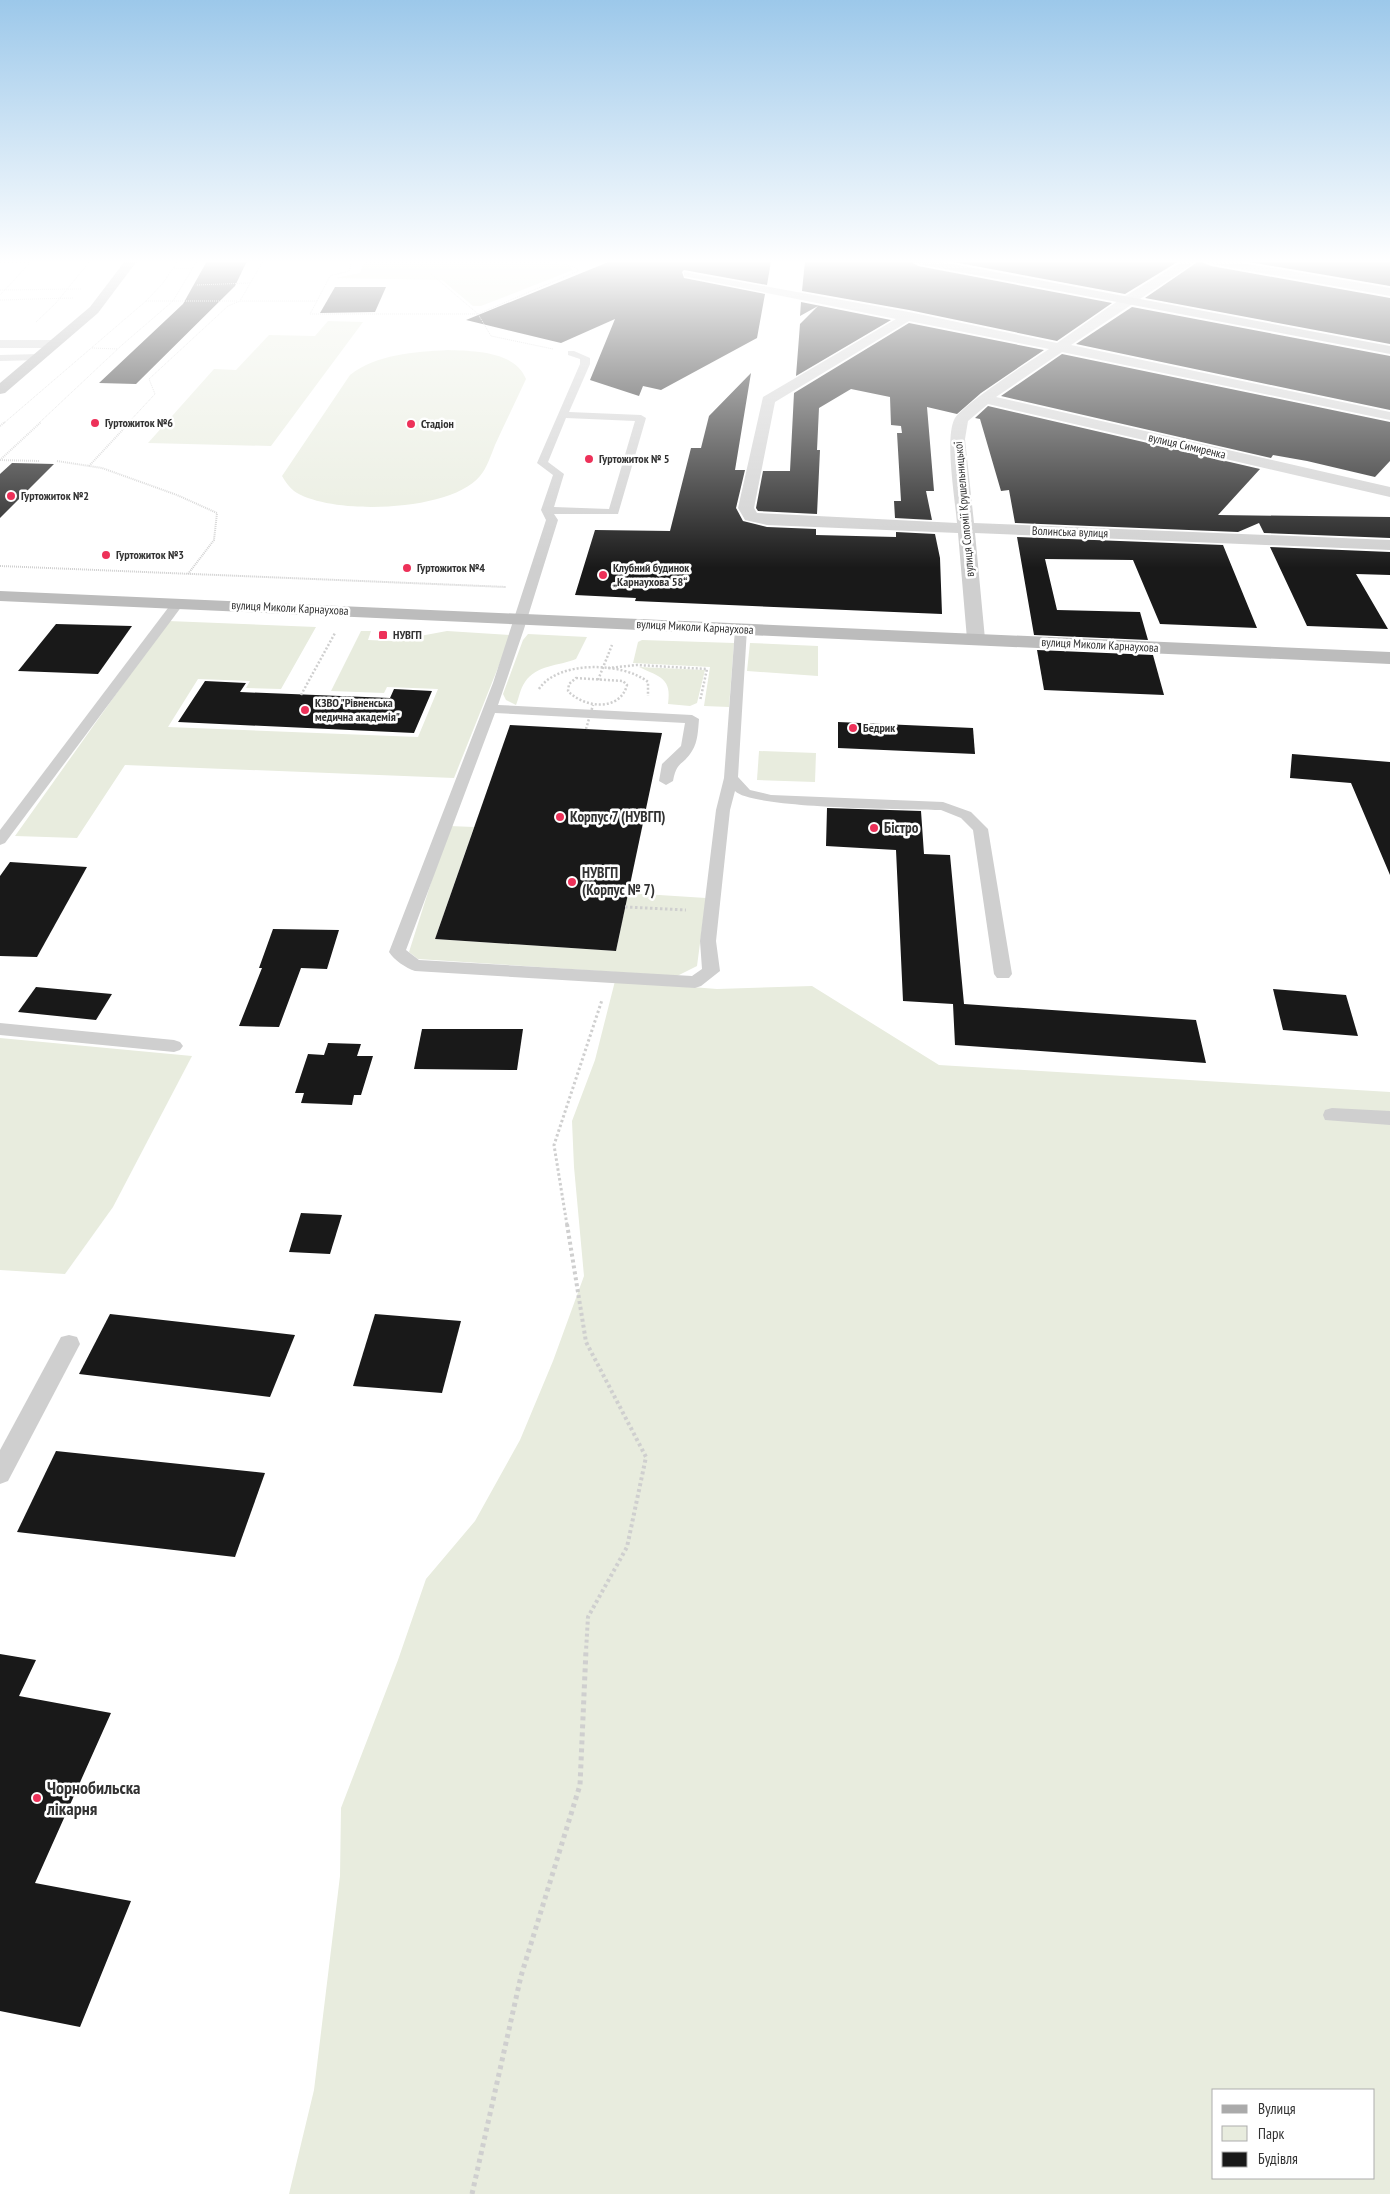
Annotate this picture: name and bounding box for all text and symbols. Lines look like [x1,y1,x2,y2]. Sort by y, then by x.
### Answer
place label: Гуртожиток №6 [105,415,173,430]
place label: Стадіон [421,416,454,431]
marker: Гуртожиток №6 [89,417,101,429]
marker: Стадіон [405,418,417,430]
street label: вулиця Симиренка [1147,429,1227,462]
street label: вулиця Соломії Крушельницької [950,440,977,577]
place label: Гуртожиток № 5 [599,451,670,466]
marker: Гуртожиток № 5 [583,453,595,465]
place label: Гуртожиток №2 [21,488,89,503]
marker: Гуртожиток №2 [5,490,17,502]
street label: Волинська вулиця [1032,523,1109,540]
place label: Гуртожиток №3 [116,547,184,562]
marker: Гуртожиток №3 [100,549,112,561]
place label: Гуртожиток №4 [417,560,485,575]
place label: Клубний будинок „Карнаухова 58“ [613,560,689,589]
marker: Гуртожиток №4 [401,562,413,574]
marker: Клубний будинок „Карнаухова 58“ [597,569,609,581]
street label: вулиця Миколи Карнаухова [231,597,349,618]
street label: вулиця Миколи Карнаухова [636,616,754,637]
place label: НУВГП [393,627,422,642]
marker: НУВГП [377,629,389,641]
street label: вулиця Миколи Карнаухова [1041,634,1159,655]
place label: КЗВО "Рівненська медична академія" [315,695,400,724]
marker: КЗВО "Рівненська медична академія" [299,704,311,716]
place label: Бедрик [863,720,895,735]
marker: Бедрик [847,722,859,734]
place label: Корпус 7 (НУВГП) [570,807,665,826]
marker: Корпус 7 (НУВГП) [554,811,566,823]
place label: Бістро [884,818,919,837]
marker: Бістро [868,822,880,834]
place label: НУВГП (Корпус № 7) [582,863,655,899]
marker: НУВГП (Корпус № 7) [566,876,578,888]
place label: Чорнобильска лікарня [46,1776,141,1820]
marker: Чорнобильска лікарня [31,1792,43,1804]
legend [1212,2089,1375,2179]
text: Вулиця [1258,2099,1296,2118]
text: Парк [1258,2124,1284,2143]
text: Будівля [1258,2149,1298,2168]

